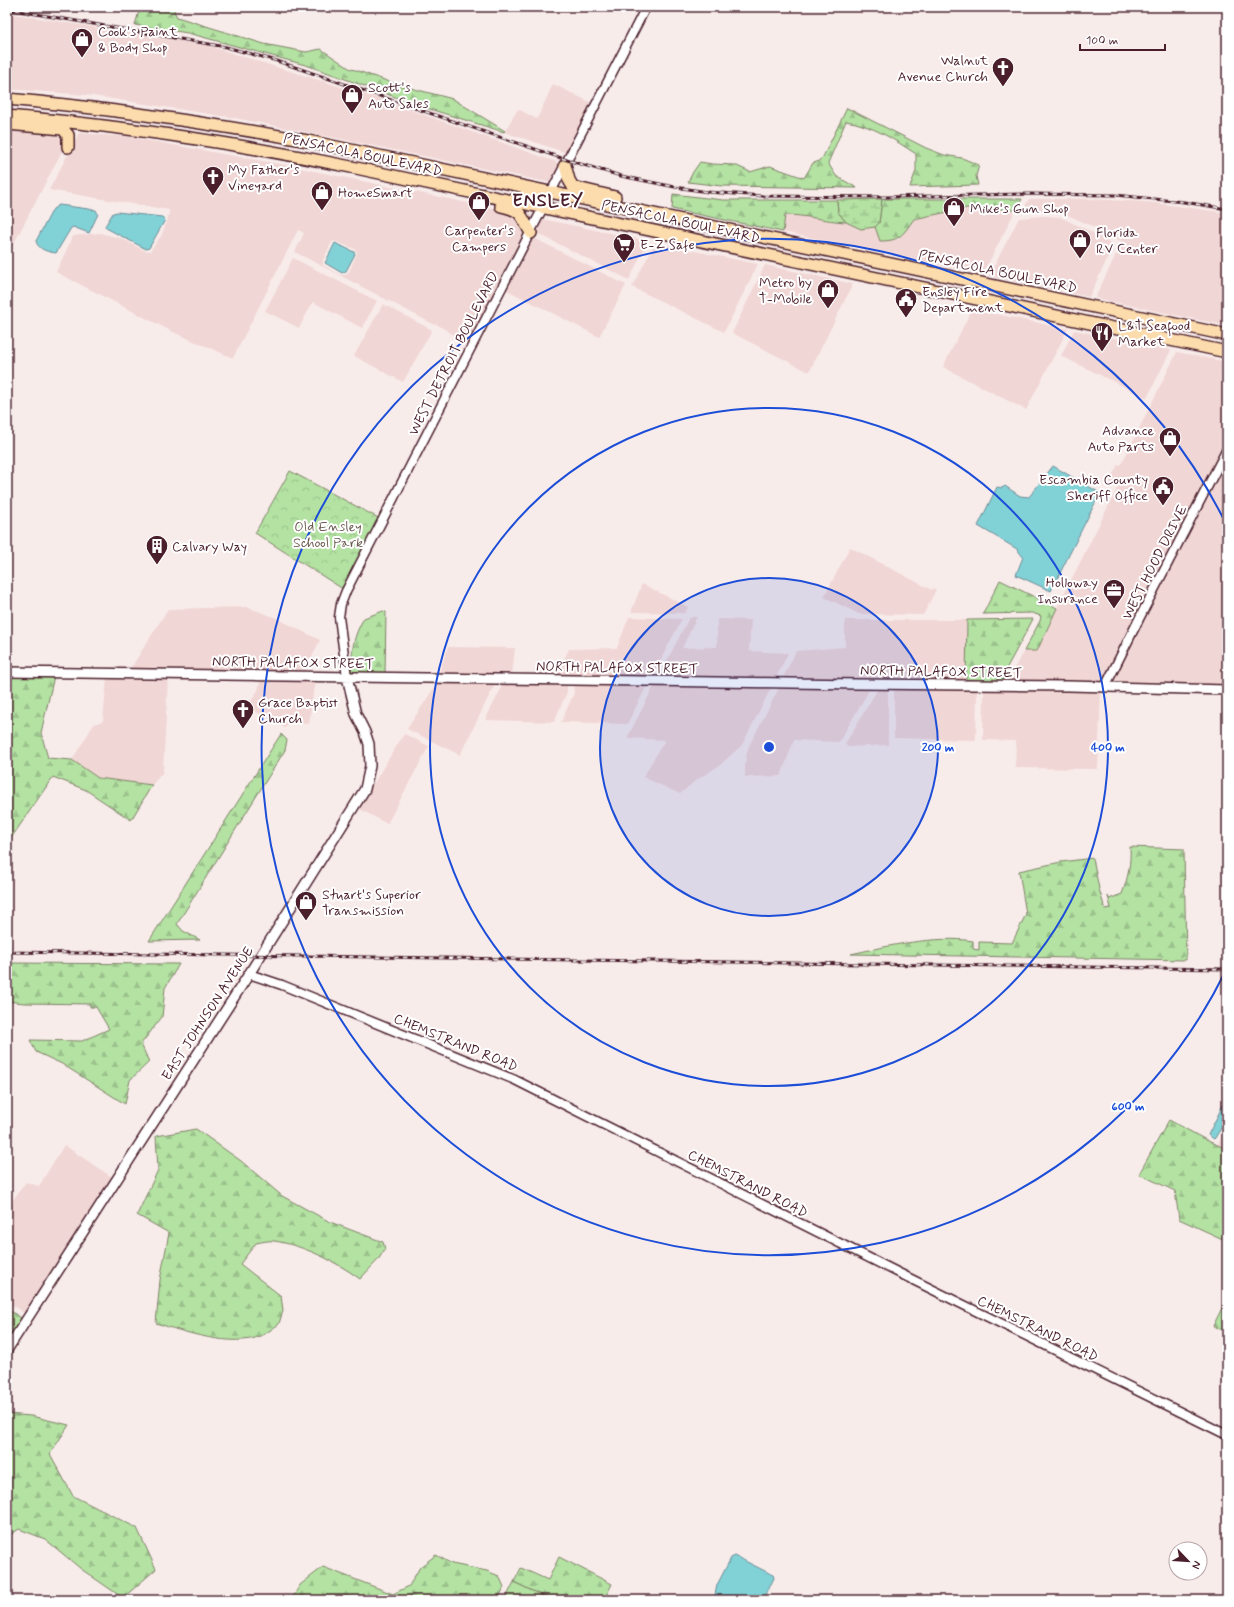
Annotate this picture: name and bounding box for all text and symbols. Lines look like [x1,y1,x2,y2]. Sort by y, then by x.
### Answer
place label: Cook's Paint & Body Shop [98,23,178,57]
shop icon: Cook's Paint & Body Shop [69,26,95,59]
scale bar [1080,26,1165,52]
text: 100 m [1086,33,1118,49]
place label: Walnut Avenue Church [898,52,989,86]
church icon: Walnut Avenue Church [990,55,1016,88]
place label: Scott's Auto Sales [368,79,429,113]
shop icon: Scott's Auto Sales [339,82,365,115]
street label: PENSACOLA BOULEVARD [282,129,444,181]
place label: My Father's Vineyard [228,161,299,195]
church icon: My Father's Vineyard [200,164,226,197]
shop icon: HomeSmart [309,179,335,212]
place label: HomeSmart [338,184,413,202]
shop icon: Carpenter's Campers [466,189,492,222]
district label: ENSLEY [512,189,584,213]
shop icon: Mike's Gun Shop [941,195,967,228]
street label: PENSACOLA BOULEVARD [600,196,762,248]
place label: Mike's Gun Shop [970,200,1069,218]
place label: Carpenter's Campers [444,222,514,256]
place label: Florida RV Center [1096,224,1158,258]
shop icon: Florida RV Center [1067,227,1093,260]
supermarket icon: E-Z Safe [611,231,637,264]
place label: E-Z Safe [640,236,695,254]
street label: PENSACOLA BOULEVARD [917,246,1079,298]
street label: WEST DETROIT BOULEVARD [405,268,503,438]
place label: Metro by T-Mobile [759,274,812,308]
shop icon: Metro by T-Mobile [815,277,841,310]
place label: Ensley Fire Department [922,283,1004,317]
public building icon: Ensley Fire Department [893,286,919,319]
place label: L&T Seafood Market [1118,317,1190,351]
restaurant icon: L&T Seafood Market [1089,320,1115,353]
place label: Advance Auto Parts [1087,422,1154,456]
shop icon: Advance Auto Parts [1157,425,1183,458]
place label: Escambia County Sheriff Office [1039,471,1148,505]
public building icon: Escambia County Sheriff Office [1150,474,1176,507]
street label: WEST HOOD DRIVE [1118,502,1192,623]
park label: Old Ensley School Park [293,518,363,552]
building icon: Calvary Way [144,533,170,566]
place label: Calvary Way [172,538,247,556]
place label: Holloway Insurance [1037,574,1098,608]
office icon: Holloway Insurance [1101,577,1127,610]
street label: NORTH PALAFOX STREET [212,653,374,673]
street label: NORTH PALAFOX STREET [536,658,698,678]
street label: NORTH PALAFOX STREET [860,662,1022,682]
place label: Grace Baptist Church [258,694,338,728]
church icon: Grace Baptist Church [230,697,256,730]
centre of rings [762,740,776,754]
text: 200 m [922,740,955,756]
text: 400 m [1091,740,1125,756]
place label: Stuart's Superior Transmission [322,886,421,920]
shop icon: Stuart's Superior Transmission [293,889,319,922]
street label: EAST JOHNSON AVENUE [158,943,258,1084]
street label: CHEMSTRAND ROAD [391,1010,520,1076]
text: 600 m [1111,1099,1145,1115]
street label: CHEMSTRAND ROAD [684,1146,811,1222]
street label: CHEMSTRAND ROAD [974,1292,1101,1366]
north arrow [1168,1541,1208,1581]
text: N [1188,1559,1204,1571]

